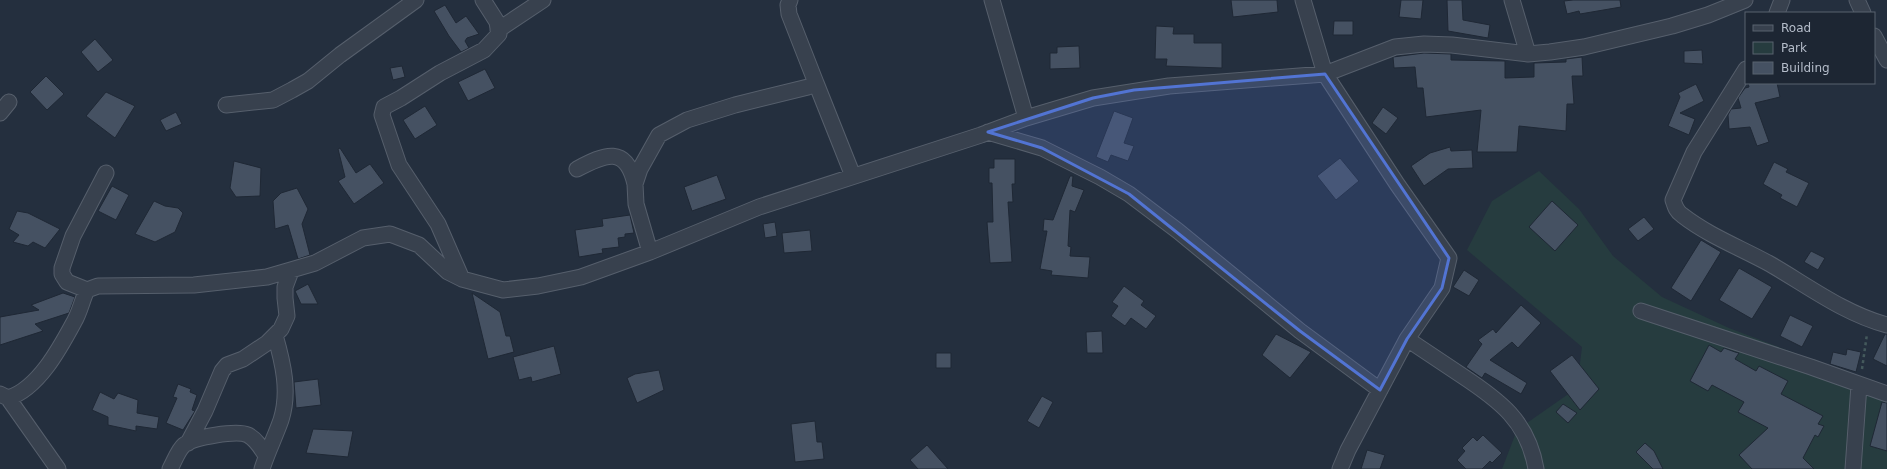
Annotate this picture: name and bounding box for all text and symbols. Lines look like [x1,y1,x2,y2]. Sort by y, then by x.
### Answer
legend [1745,12,1875,84]
text: Road [1781,21,1811,35]
text: Park [1781,41,1807,55]
text: Building [1781,61,1830,75]

